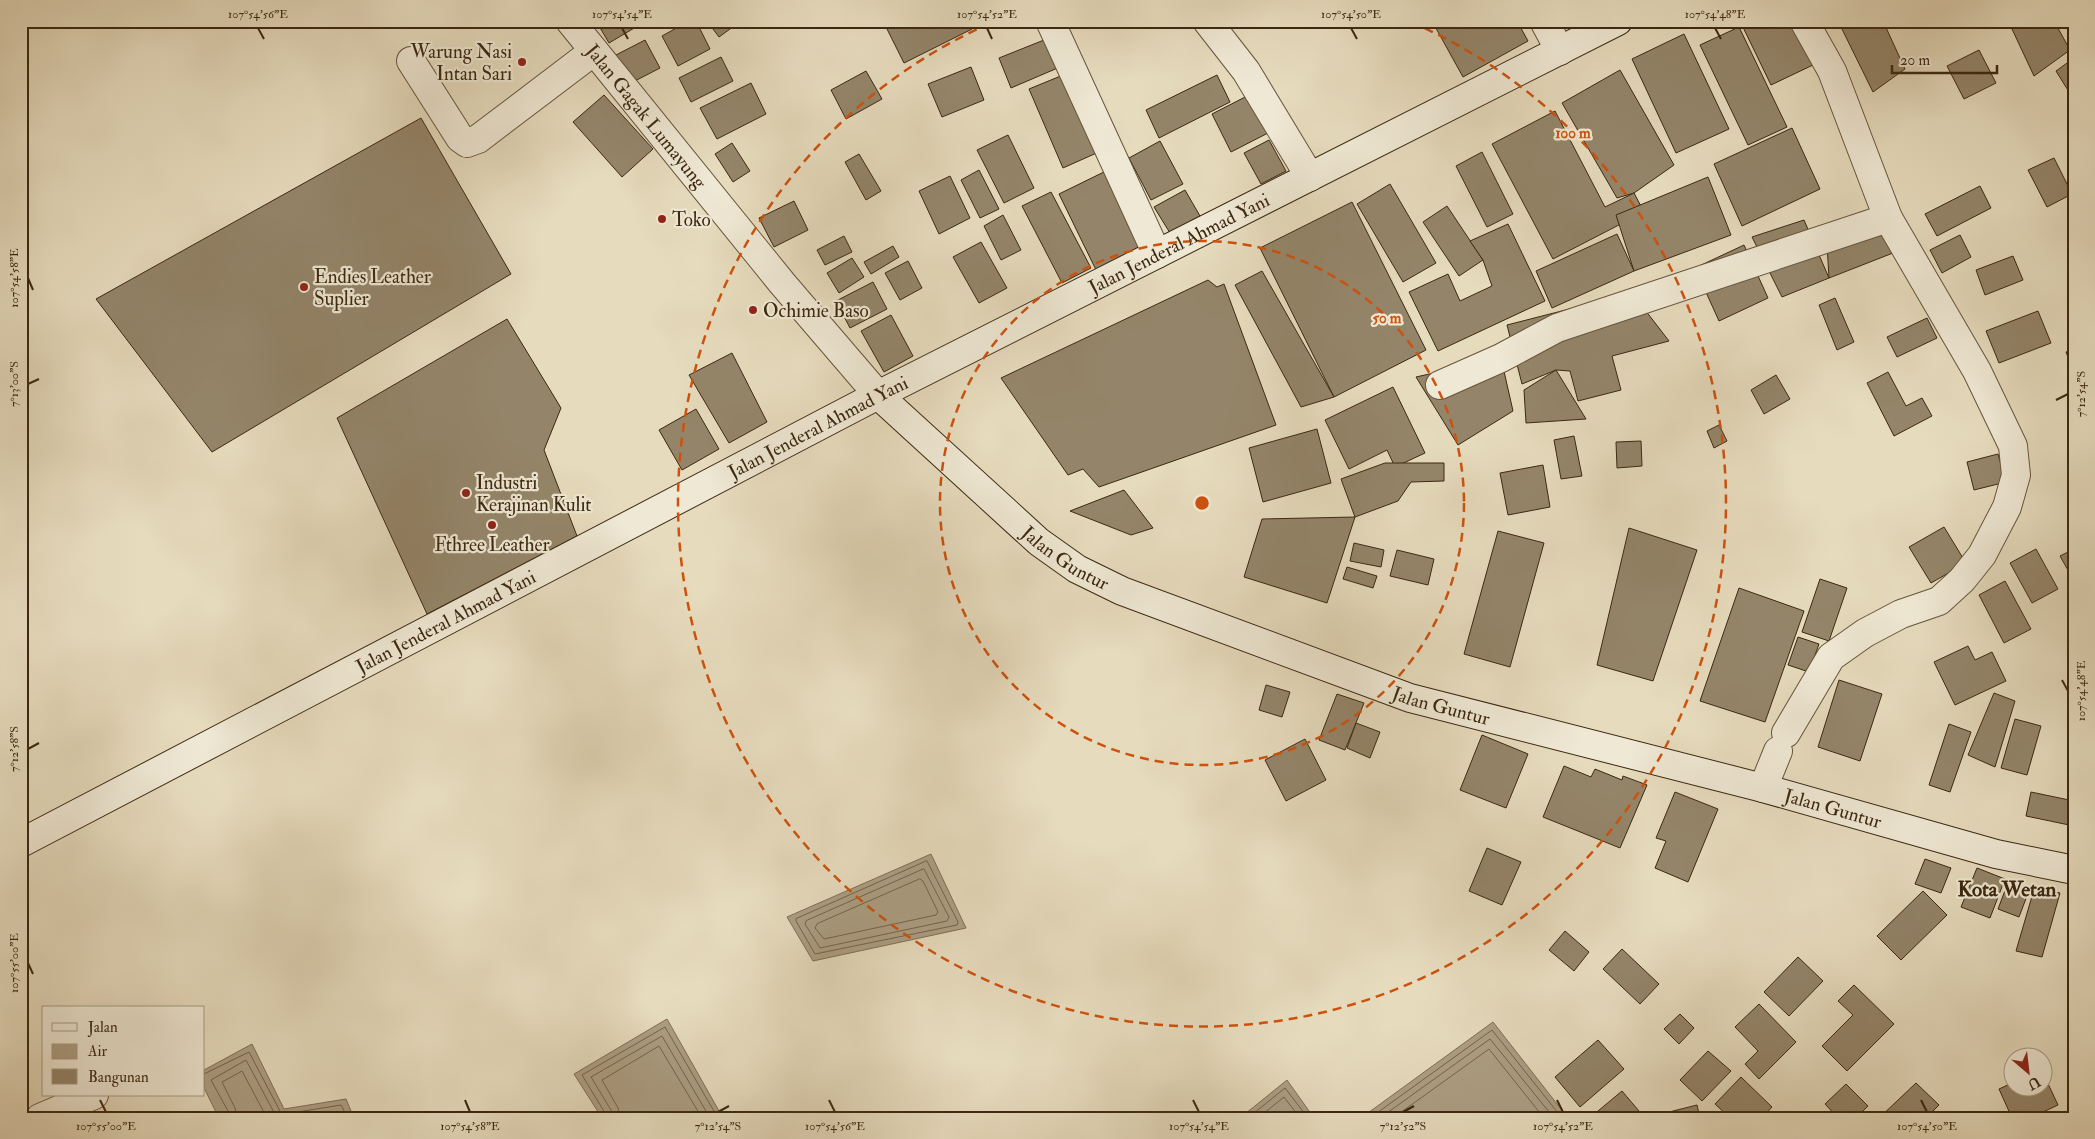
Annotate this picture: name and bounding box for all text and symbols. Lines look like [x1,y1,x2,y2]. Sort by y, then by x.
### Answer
text: 107°54'56"E [228,7,288,22]
text: 107°54'54"E [592,7,652,22]
text: 107°54'52"E [957,7,1017,22]
text: 107°54'50"E [1321,7,1381,22]
text: 107°54'48"E [1685,7,1746,22]
street label: Jalan Gagak Lumayung [580,39,712,194]
place label: Warung Nasi Intan Sari [410,40,512,86]
scale bar [1892,42,1998,74]
text: 20 m [1900,51,1930,70]
marker: Warung Nasi Intan Sari [516,56,528,68]
text: 100 m [1555,124,1591,143]
street label: Jalan Jenderal Ahmad Yani [1084,188,1274,300]
place label: Toko [672,208,711,232]
marker: Toko [656,213,668,225]
text: 107°54'58"E [7,248,22,308]
place label: Endies Leather Suplier [314,265,431,312]
marker: Endies Leather Suplier [298,281,310,293]
place label: Ochimie Baso [763,299,869,323]
marker: Ochimie Baso [747,304,759,316]
text: 50 m [1373,309,1402,328]
text: 7°13'00"S [7,361,22,407]
street label: Jalan Jenderal Ahmad Yani [723,371,912,485]
text: 7°12'54"S [2074,371,2089,417]
place label: Industri Kerajinan Kulit [476,471,591,517]
marker: Industri Kerajinan Kulit [460,487,472,499]
centre of rings [1193,494,1211,512]
marker: Fthree Leather [486,519,498,531]
street label: Jalan Guntur [1015,520,1113,596]
place label: Fthree Leather [435,533,549,557]
street label: Jalan Jenderal Ahmad Yani [351,565,540,679]
text: 107°54'48"E [2074,660,2089,721]
street label: Jalan Guntur [1388,681,1492,731]
text: 7°12'58"S [7,726,22,772]
street label: Jalan Guntur [1780,783,1884,834]
district label: Kota Wetan [1958,876,2057,903]
text: 107°55'00"E [7,933,22,993]
legend [42,1006,205,1096]
text: Jalan [87,1018,118,1038]
text: Air [87,1042,108,1061]
north arrow [2002,1046,2052,1096]
text: Bangunan [88,1068,149,1087]
text: U [2024,1073,2043,1093]
text: 107°55'00"E [76,1119,136,1134]
text: 107°54'58"E [440,1119,500,1134]
text: 7°12'54"S [695,1119,741,1134]
text: 107°54'56"E [805,1119,865,1134]
text: 107°54'54"E [1169,1119,1229,1134]
text: 7°12'52"S [1380,1119,1426,1134]
text: 107°54'52"E [1533,1119,1593,1134]
text: 107°54'50"E [1897,1119,1957,1134]

